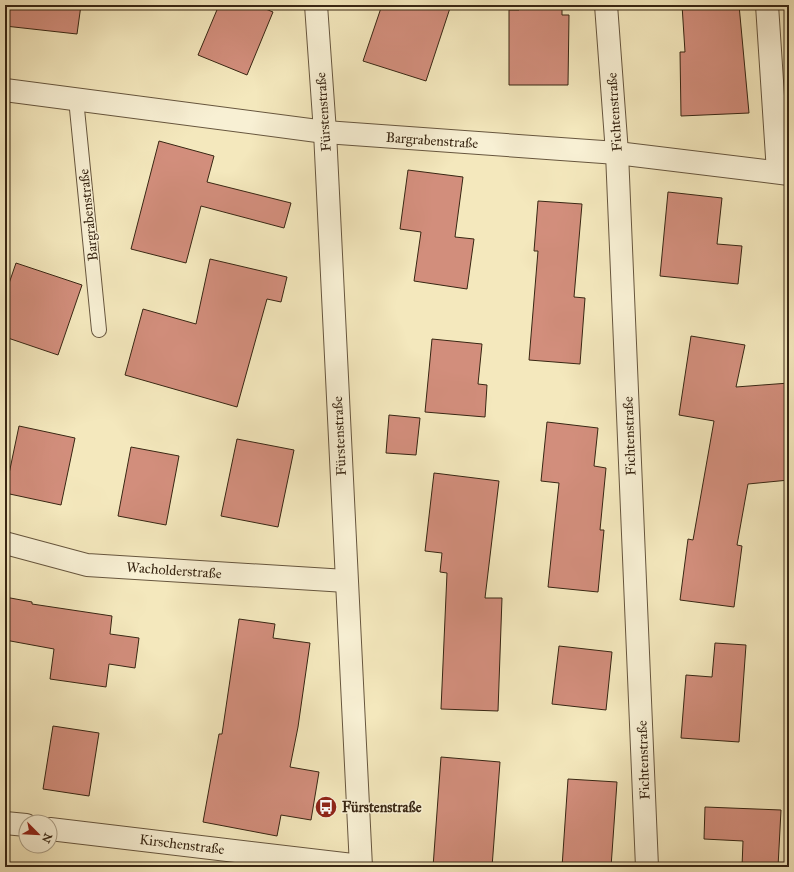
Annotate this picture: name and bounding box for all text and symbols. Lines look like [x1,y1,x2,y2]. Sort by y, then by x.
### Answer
street label: Fürstenstraße [312,72,335,152]
street label: Fichtenstraße [603,72,626,152]
street label: Bargrabenstraße [385,129,479,152]
street label: Bargrabenstraße [75,168,102,262]
street label: Fürstenstraße [329,396,350,476]
street label: Fichtenstraße [620,396,639,476]
street label: Wacholderstraße [126,559,222,582]
street label: Fichtenstraße [634,720,653,800]
bus stop icon: Fürstenstraße [313,794,339,820]
place label: Fürstenstraße [342,799,422,816]
north arrow [18,814,58,854]
text: N [39,831,55,845]
street label: Kirschenstraße [138,831,226,858]

